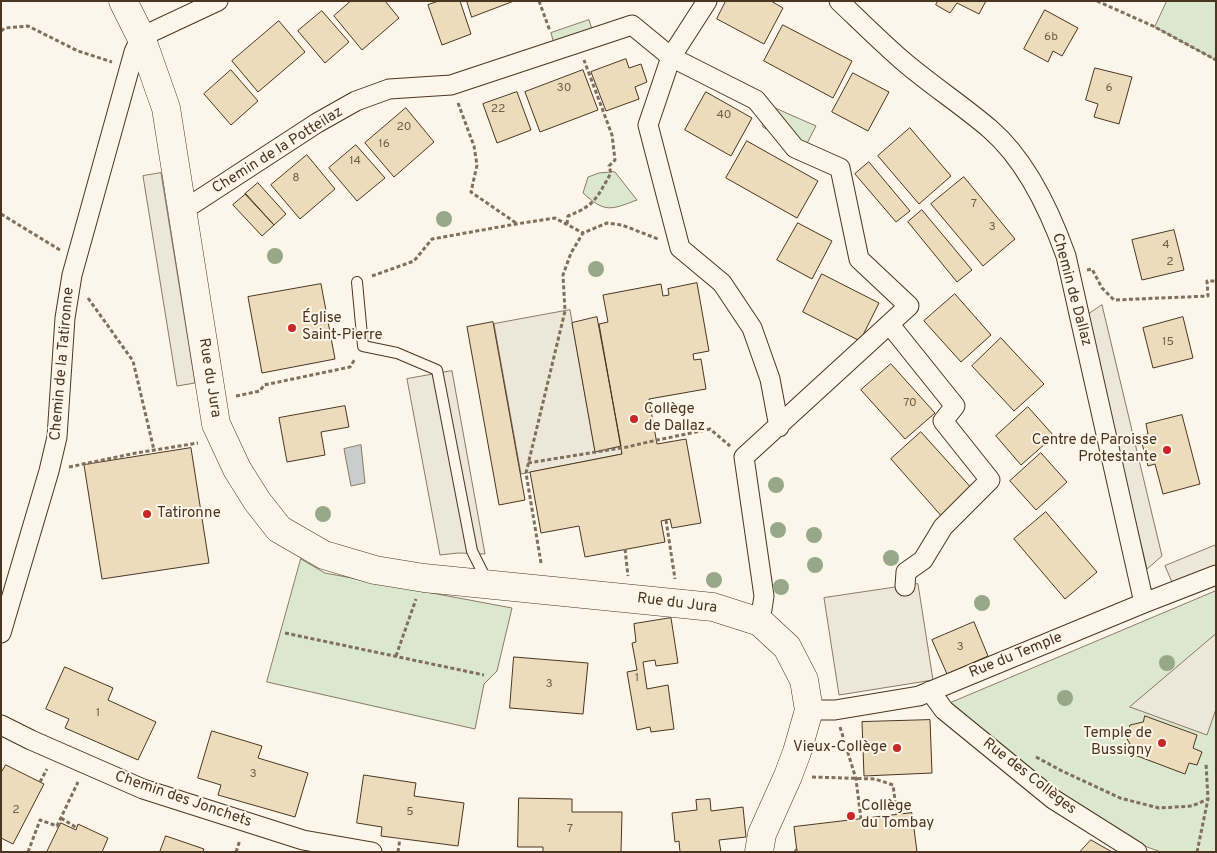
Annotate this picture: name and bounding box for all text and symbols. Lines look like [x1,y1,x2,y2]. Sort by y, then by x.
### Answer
house number: 6b [1044,31,1058,45]
house number: 30 [557,82,571,96]
house number: 6 [1105,82,1113,96]
house number: 22 [491,103,505,117]
street label: Chemin de la Potteilaz [209,104,347,198]
house number: 40 [716,109,732,123]
house number: 20 [396,121,412,135]
house number: 16 [378,138,390,152]
house number: 14 [349,155,361,169]
house number: 8 [292,172,300,186]
house number: 7 [971,198,977,212]
house number: 3 [988,221,996,235]
street label: Chemin de Dallaz [1047,232,1095,348]
house number: 4 [1162,239,1170,253]
house number: 2 [1166,256,1174,270]
street label: Chemin de la Tatironne [47,286,79,442]
place label: Église Saint-Pierre [302,310,382,345]
marker: Église Saint-Pierre [286,322,298,334]
house number: 15 [1162,336,1174,350]
street label: Rue du Jura [194,337,224,419]
house number: 70 [903,397,917,411]
place label: Collège de Dallaz [644,401,705,436]
marker: Collège de Dallaz [628,413,640,425]
place label: Centre de Paroisse Protestante [1032,432,1157,467]
marker: Centre de Paroisse Protestante [1161,444,1173,456]
place label: Tatironne [157,505,221,523]
marker: Tatironne [141,508,153,520]
street label: Rue du Jura [636,590,718,618]
street label: Rue du Temple [967,629,1065,683]
house number: 3 [956,641,964,655]
house number: 1 [635,672,639,686]
house number: 3 [545,678,553,692]
house number: 1 [96,707,100,721]
place label: Temple de Bussigny [1083,725,1152,760]
street label: Rue des Collèges [979,735,1079,819]
marker: Temple de Bussigny [1156,737,1168,749]
place label: Vieux-Collège [793,739,887,757]
marker: Vieux-Collège [891,742,903,754]
street label: Chemin des Jonchets [112,768,254,832]
house number: 3 [249,768,257,782]
place label: Collège du Tombay [861,798,934,833]
house number: 2 [12,804,20,818]
house number: 5 [406,806,414,820]
marker: Collège du Tombay [845,810,857,822]
house number: 7 [567,823,573,837]

